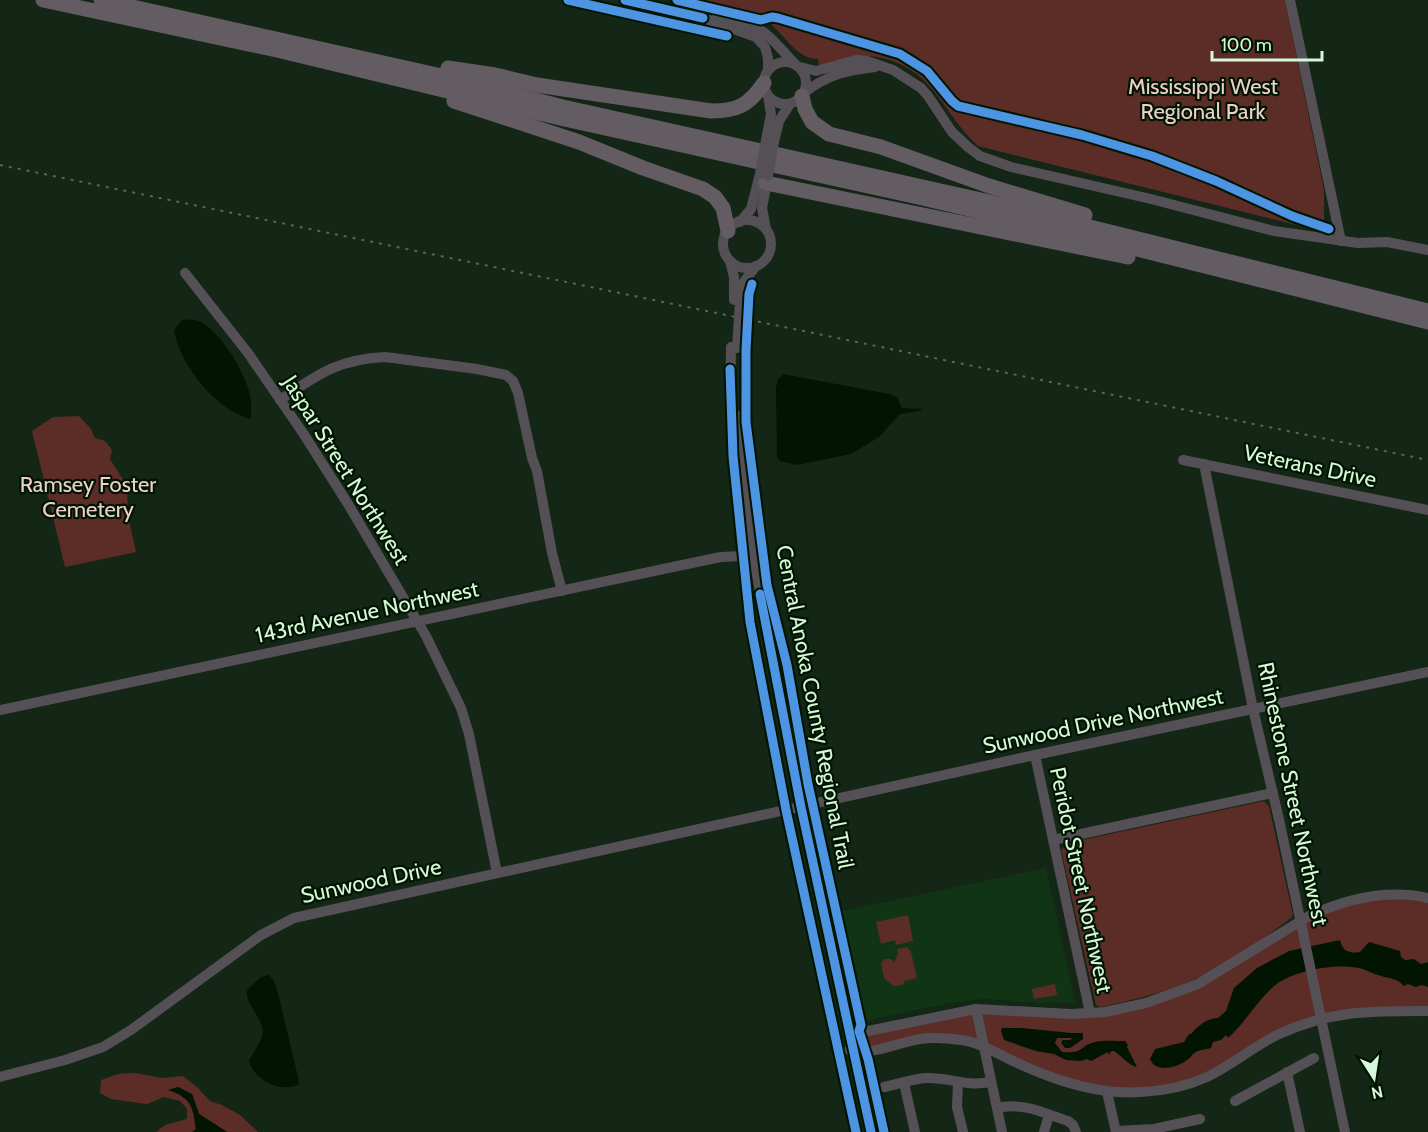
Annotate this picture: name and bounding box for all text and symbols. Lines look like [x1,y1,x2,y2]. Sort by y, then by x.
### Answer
scale bar [1212,24,1322,62]
text: 100 m [1221,34,1272,56]
park label: Mississippi West Regional Park [1128,73,1279,125]
street label: Jaspar Street Northwest [276,369,416,570]
street label: Veterans Drive [1241,439,1379,493]
park label: Ramsey Foster Cemetery [20,471,156,523]
street label: Central Anoka County Regional Trail [770,543,860,872]
street label: 143rd Avenue Northwest [253,575,482,649]
street label: Rhinestone Street Northwest [1252,660,1334,929]
street label: Sunwood Drive Northwest [980,682,1226,760]
street label: Peridot Street Northwest [1044,765,1118,996]
street label: Sunwood Drive [298,853,444,909]
north arrow [1344,1048,1404,1108]
text: N [1370,1082,1385,1103]

